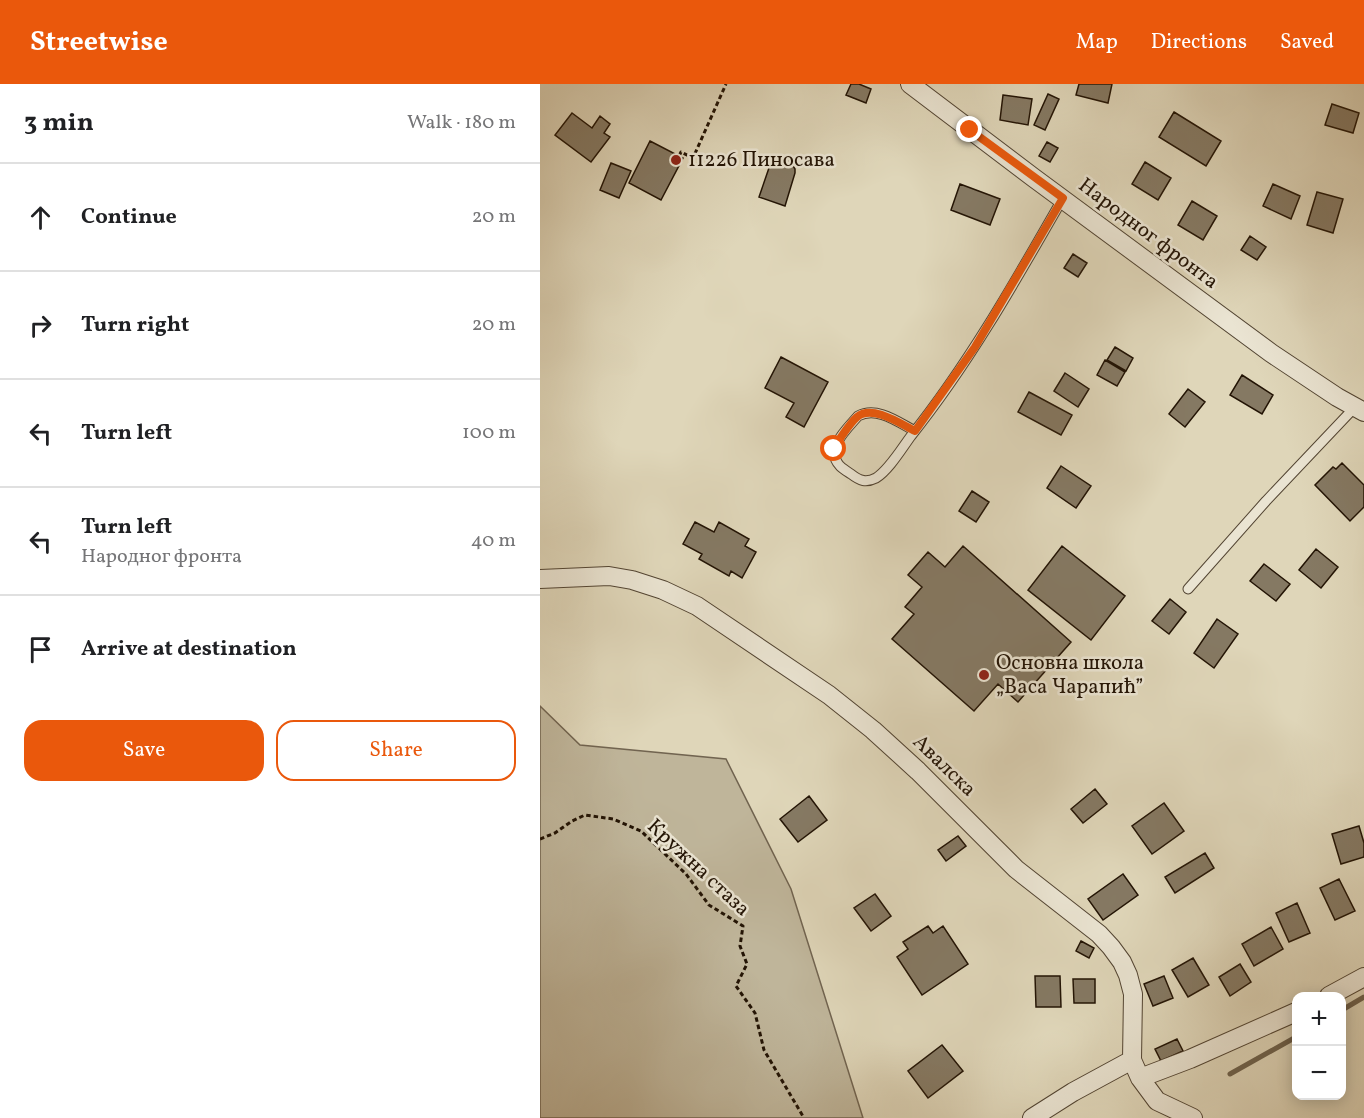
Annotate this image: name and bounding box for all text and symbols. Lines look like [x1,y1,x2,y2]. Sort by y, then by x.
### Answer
text: Streetwise [30,23,168,62]
text: Map [1076,28,1118,57]
text: Directions [1151,28,1247,57]
text: Saved [1280,28,1334,57]
text: 3 min [24,105,94,141]
text: Walk · 180 m [407,109,516,137]
route end [956,116,982,142]
place label: 11226 Пиносава [688,146,835,175]
marker: 11226 Пиносава [669,153,683,167]
street label: Народног фронта [1072,172,1224,296]
icon: ahead [24,201,57,234]
text: Continue [81,202,177,233]
text: 20 m [472,203,516,231]
icon: right [24,309,57,342]
text: Turn right [81,310,189,341]
text: 20 m [472,311,516,339]
icon: left [24,417,57,450]
text: Turn left [81,418,172,449]
text: 100 m [462,419,516,447]
route start [820,435,846,461]
text: Turn left [81,512,172,543]
icon: left [24,525,57,558]
text: 40 m [471,527,516,555]
text: Народног фронта [81,543,242,571]
icon: arrive [24,633,57,666]
text: Arrive at destination [81,634,297,665]
place label: Основна школа „Васа Чарапић” [996,649,1144,702]
marker: Основна школа „Васа Чарапић” [977,668,991,682]
button: Save [24,720,264,781]
button: Share [276,720,516,781]
street label: Авалска [906,728,982,804]
street label: Кружна стаза [640,813,756,923]
map controls [1292,992,1346,1100]
button: + [1292,992,1346,1046]
button: − [1292,1046,1346,1100]

